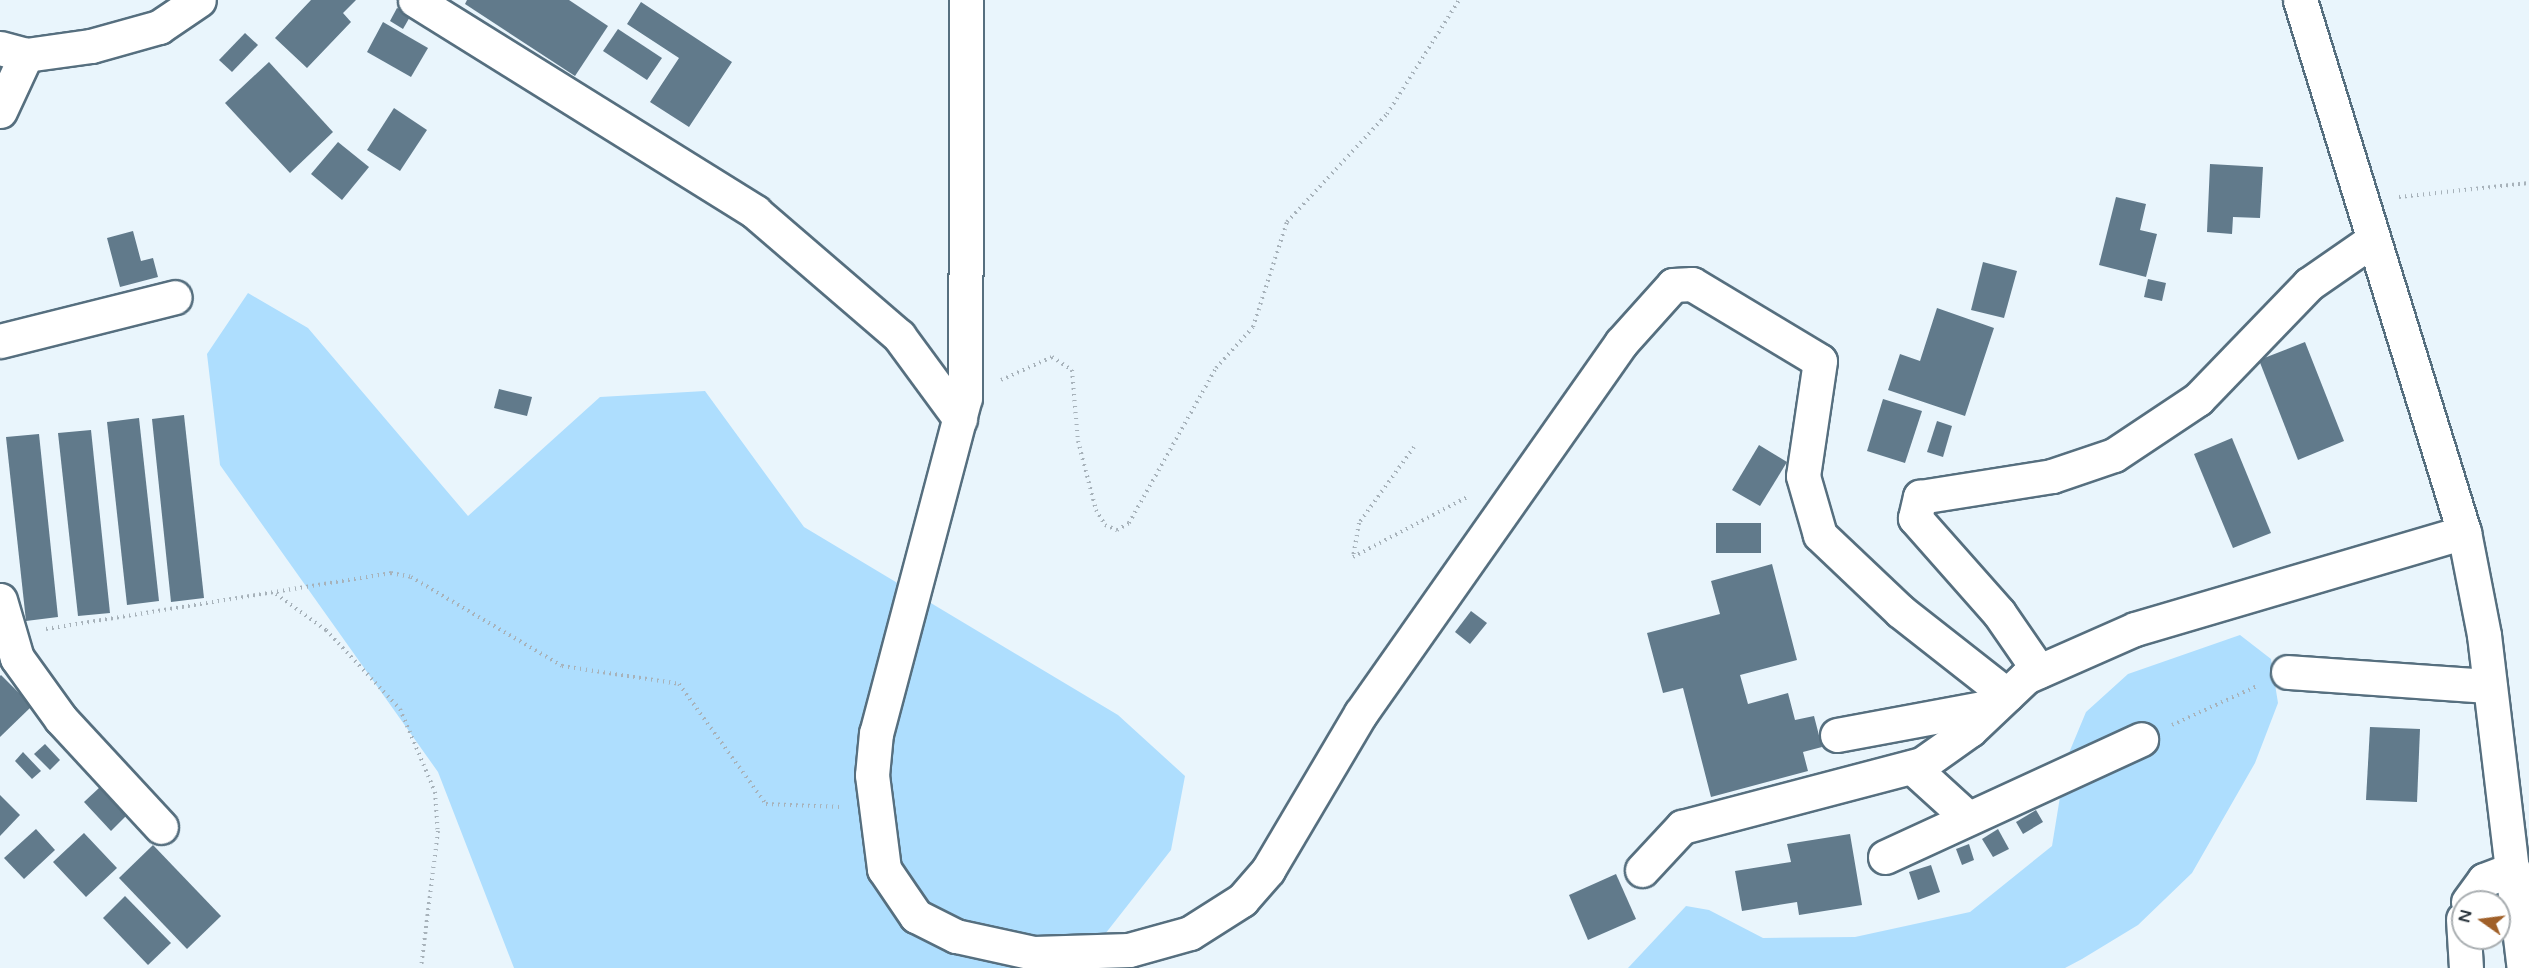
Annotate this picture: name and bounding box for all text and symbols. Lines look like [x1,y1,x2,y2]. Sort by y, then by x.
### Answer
north arrow [2451,890,2511,950]
text: N [2454,907,2477,925]

